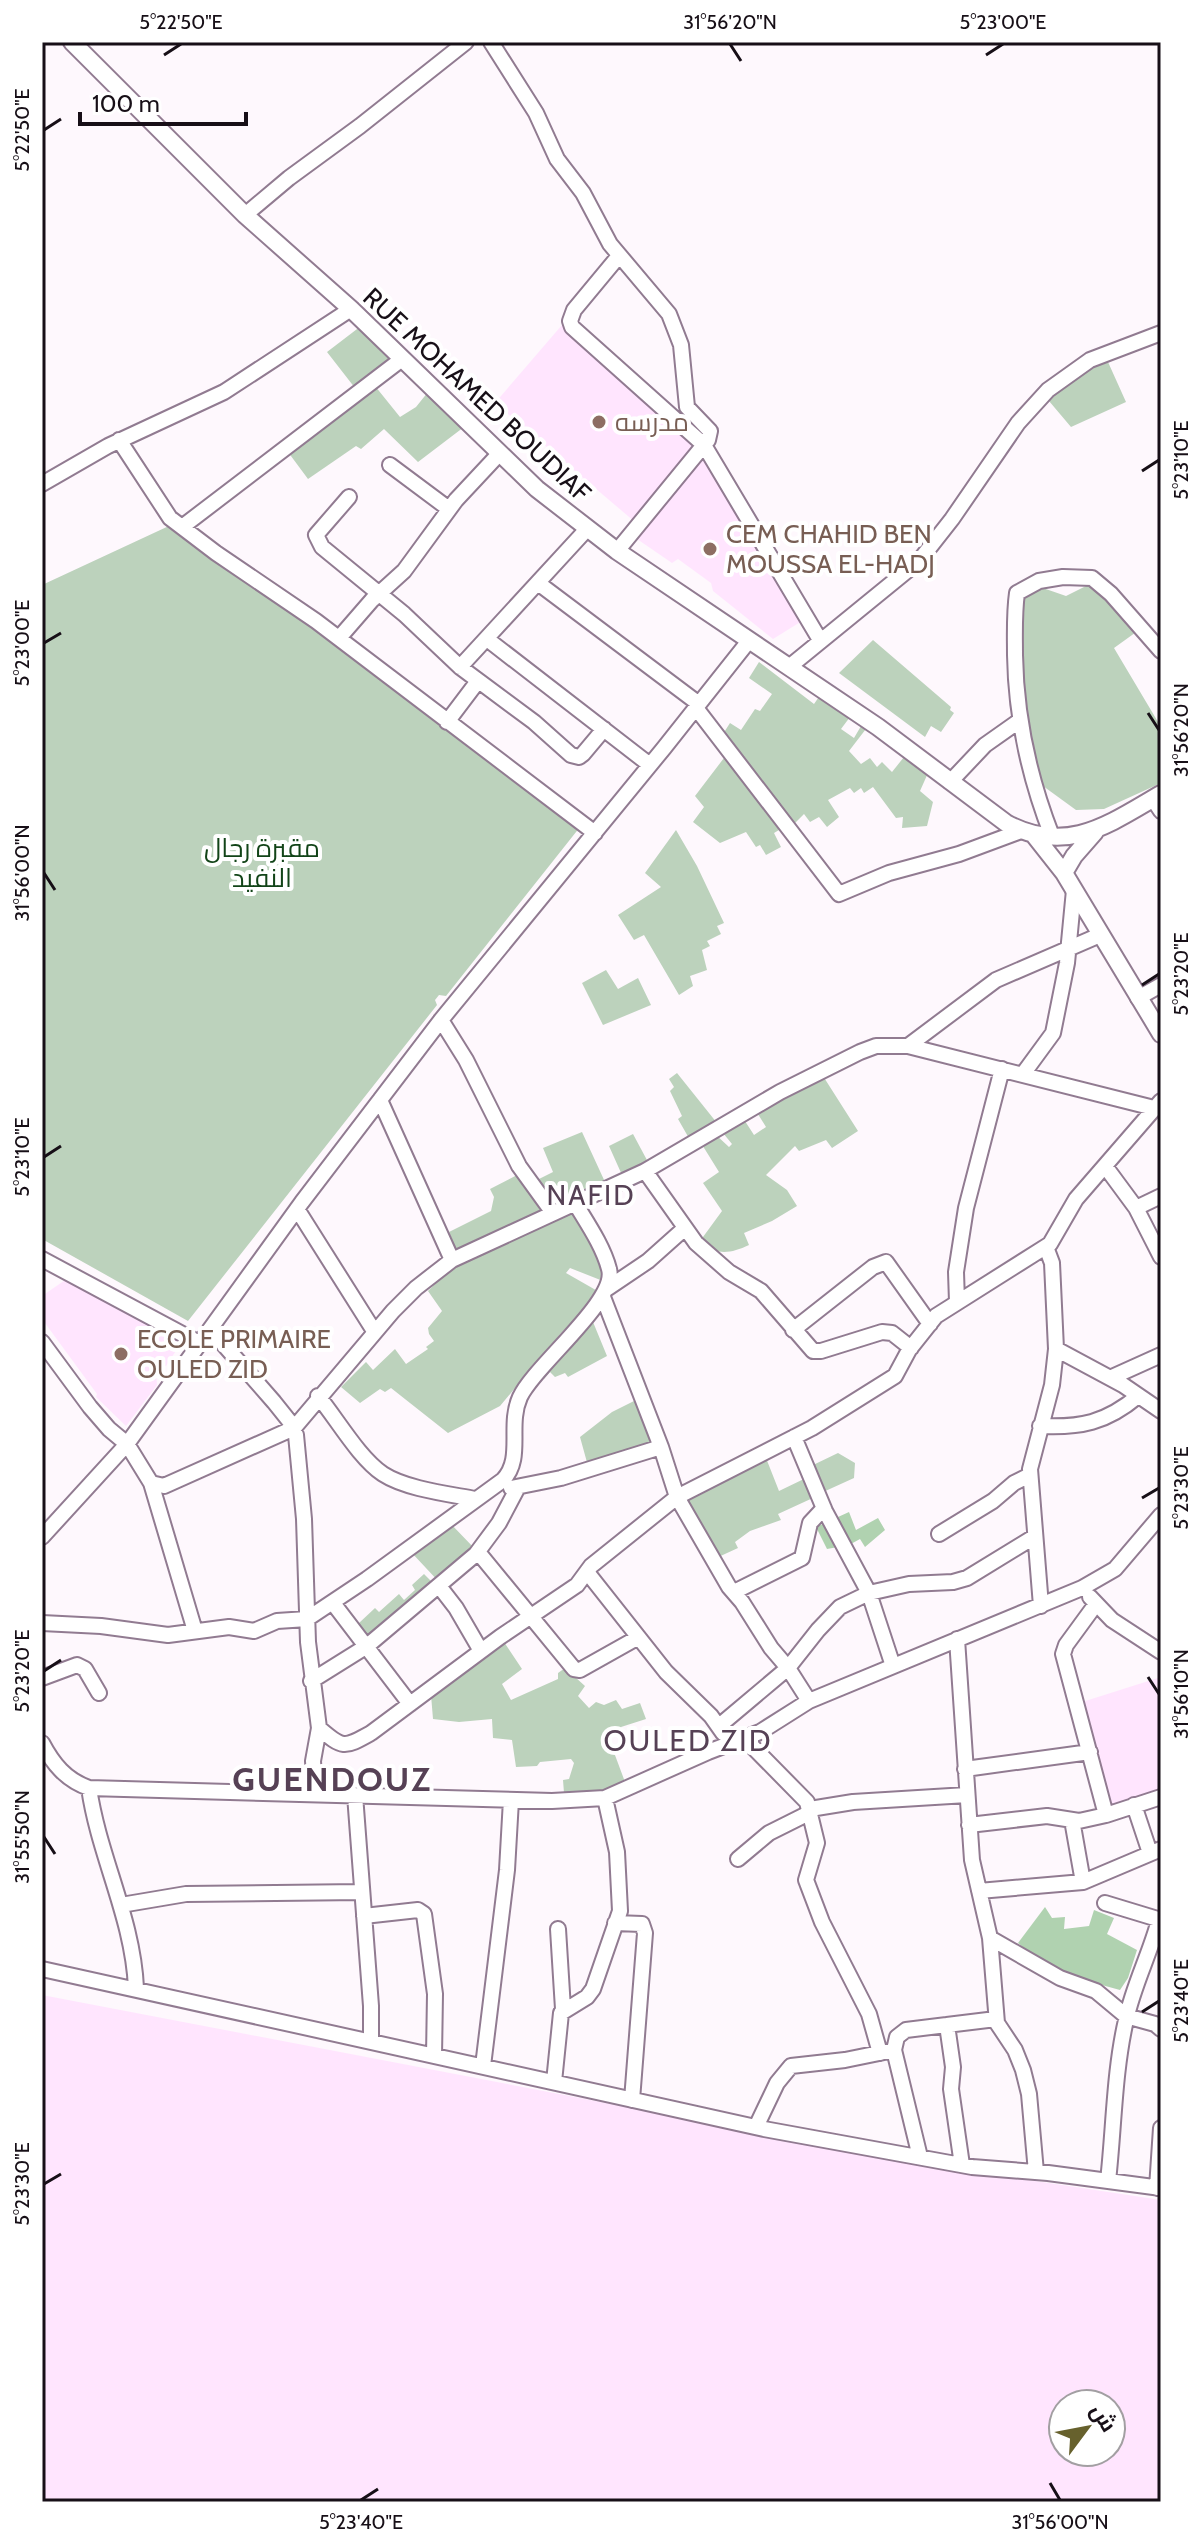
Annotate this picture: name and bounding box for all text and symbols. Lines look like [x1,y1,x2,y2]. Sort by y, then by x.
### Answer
text: 5°22'50"E [139,10,223,34]
text: 31°56'20"N [683,10,777,34]
text: 5°23'00"E [960,10,1046,34]
scale bar [80,76,246,126]
text: 5°22'50"E [10,88,34,172]
text: 100 m [92,89,160,118]
street label: RUE MOHAMED BOUDIAF [356,281,598,509]
place label: مدرسه [615,406,689,438]
marker: مدرسه [590,413,608,431]
text: 5°23'10"E [1169,420,1193,500]
place label: CEM CHAHID BEN MOUSSA EL-HADJ [726,518,935,580]
marker: CEM CHAHID BEN MOUSSA EL-HADJ [701,540,719,558]
text: 5°23'00"E [10,600,34,686]
text: 31°56'20"N [1169,683,1193,777]
text: 31°56'00"N [10,824,34,922]
park label: مقبرة رجال النفيد [204,832,320,894]
text: 5°23'20"E [1169,932,1193,1016]
text: 5°23'10"E [10,1117,34,1197]
district label: NAFID [546,1178,636,1212]
place label: ECOLE PRIMAIRE OULED ZID [137,1323,331,1385]
marker: ECOLE PRIMAIRE OULED ZID [112,1345,130,1363]
text: 5°23'30"E [1169,1446,1193,1530]
text: 5°23'20"E [10,1629,34,1713]
text: 31°56'10"N [1169,1649,1193,1739]
district label: OULED ZID [604,1722,772,1759]
district label: GUENDOUZ [232,1758,432,1800]
text: 31°55'50"N [10,1790,34,1884]
text: 5°23'40"E [1169,1959,1193,2043]
text: 5°23'30"E [10,2142,34,2226]
north arrow [1047,2388,1127,2468]
text: ش [1085,2399,1122,2437]
text: 5°23'40"E [319,2510,403,2534]
text: 31°56'00"N [1011,2510,1109,2534]

